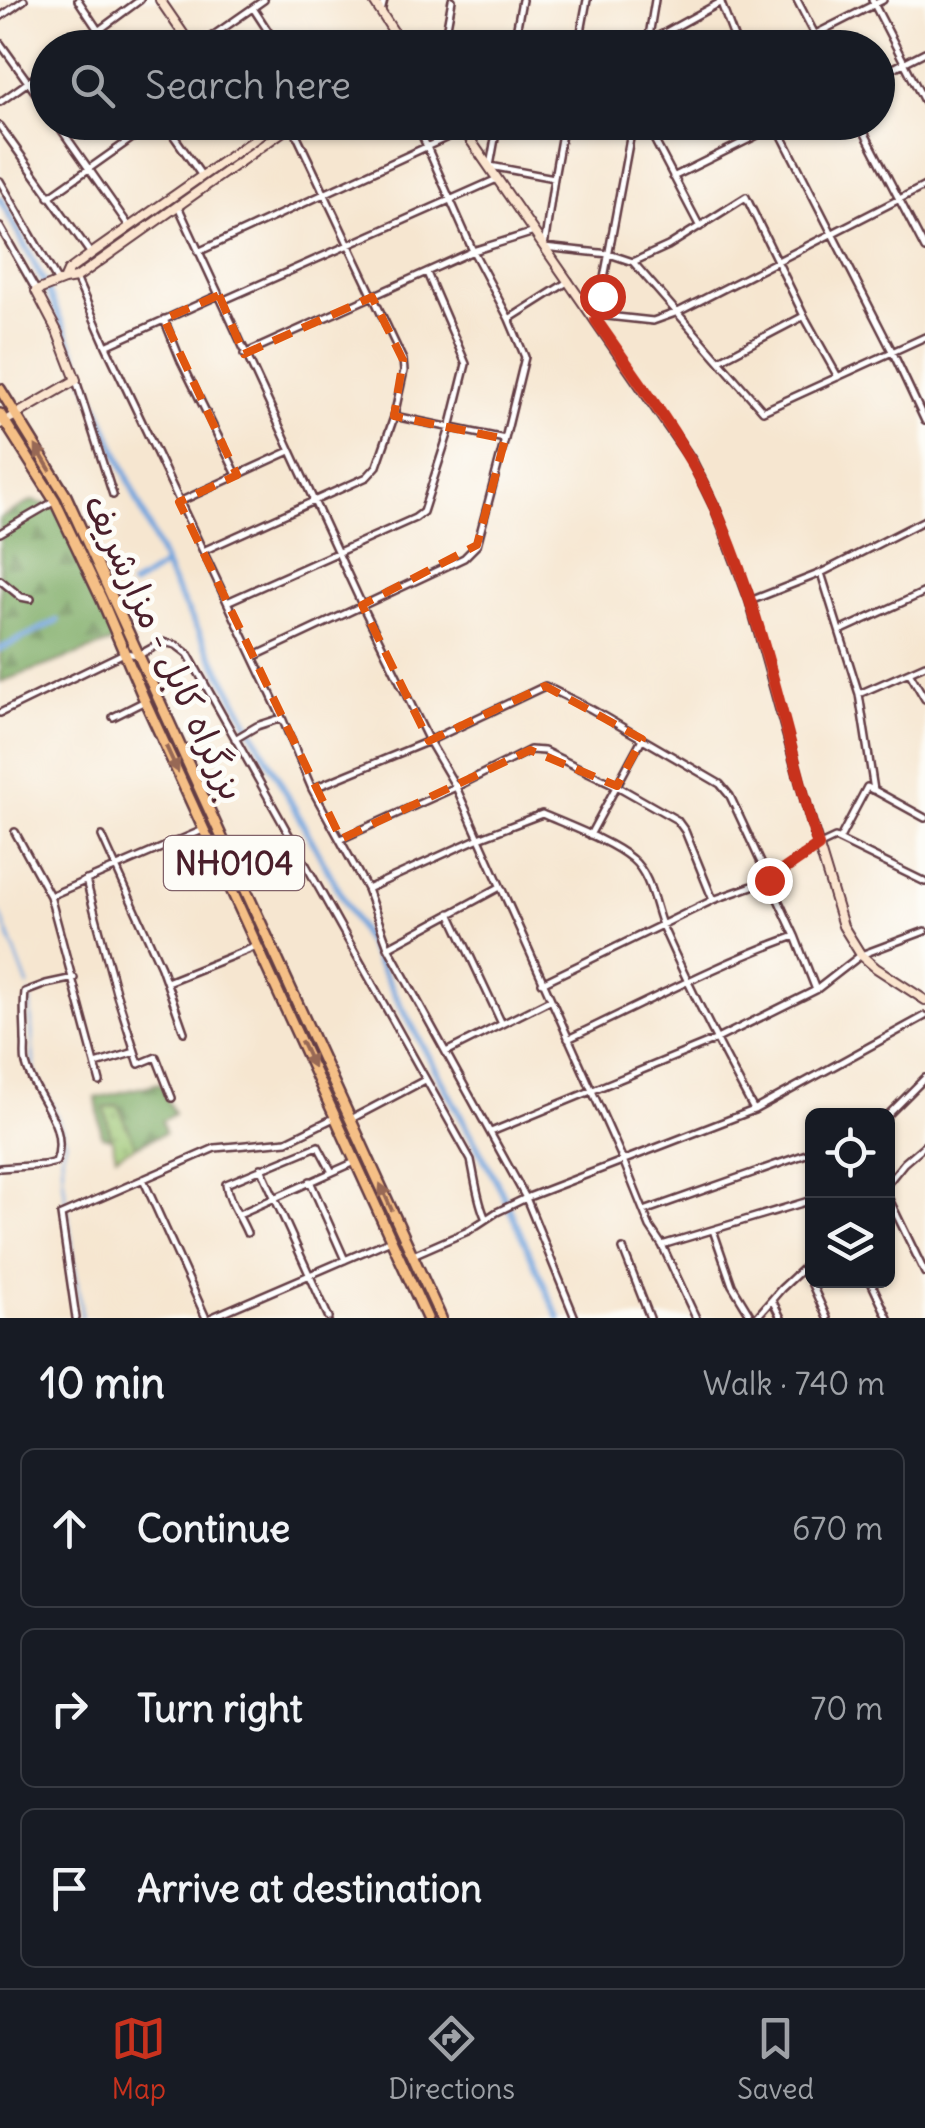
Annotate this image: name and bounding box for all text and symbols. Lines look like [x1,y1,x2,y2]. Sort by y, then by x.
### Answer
search box [30,30,895,140]
icon: search [65,58,120,113]
text: Search here [145,62,351,109]
route start [580,274,626,320]
one-way arrow [35,444,52,472]
street label: بزرگراه کابل - مزارشریف [75,487,255,807]
one-way arrow [163,745,180,774]
road number: NH0104 [164,836,304,890]
route end [747,858,793,904]
one-way arrow [298,1040,315,1069]
map controls [805,1108,895,1288]
button: locate [805,1108,895,1198]
one-way arrow [378,1182,394,1212]
button: layers [805,1198,895,1288]
text: 10 min [40,1357,165,1409]
text: Walk · 740 m [703,1363,885,1404]
icon: ahead [42,1501,97,1556]
text: Continue [137,1505,290,1552]
text: 670 m [792,1508,883,1549]
icon: right [42,1681,97,1736]
text: Turn right [137,1685,303,1732]
text: 70 m [811,1688,883,1729]
icon: arrive [42,1861,97,1916]
text: Arrive at destination [137,1865,482,1912]
tab: Map [111,2011,166,2107]
tab: Directions [388,2011,515,2107]
tab: Saved [737,2011,814,2107]

